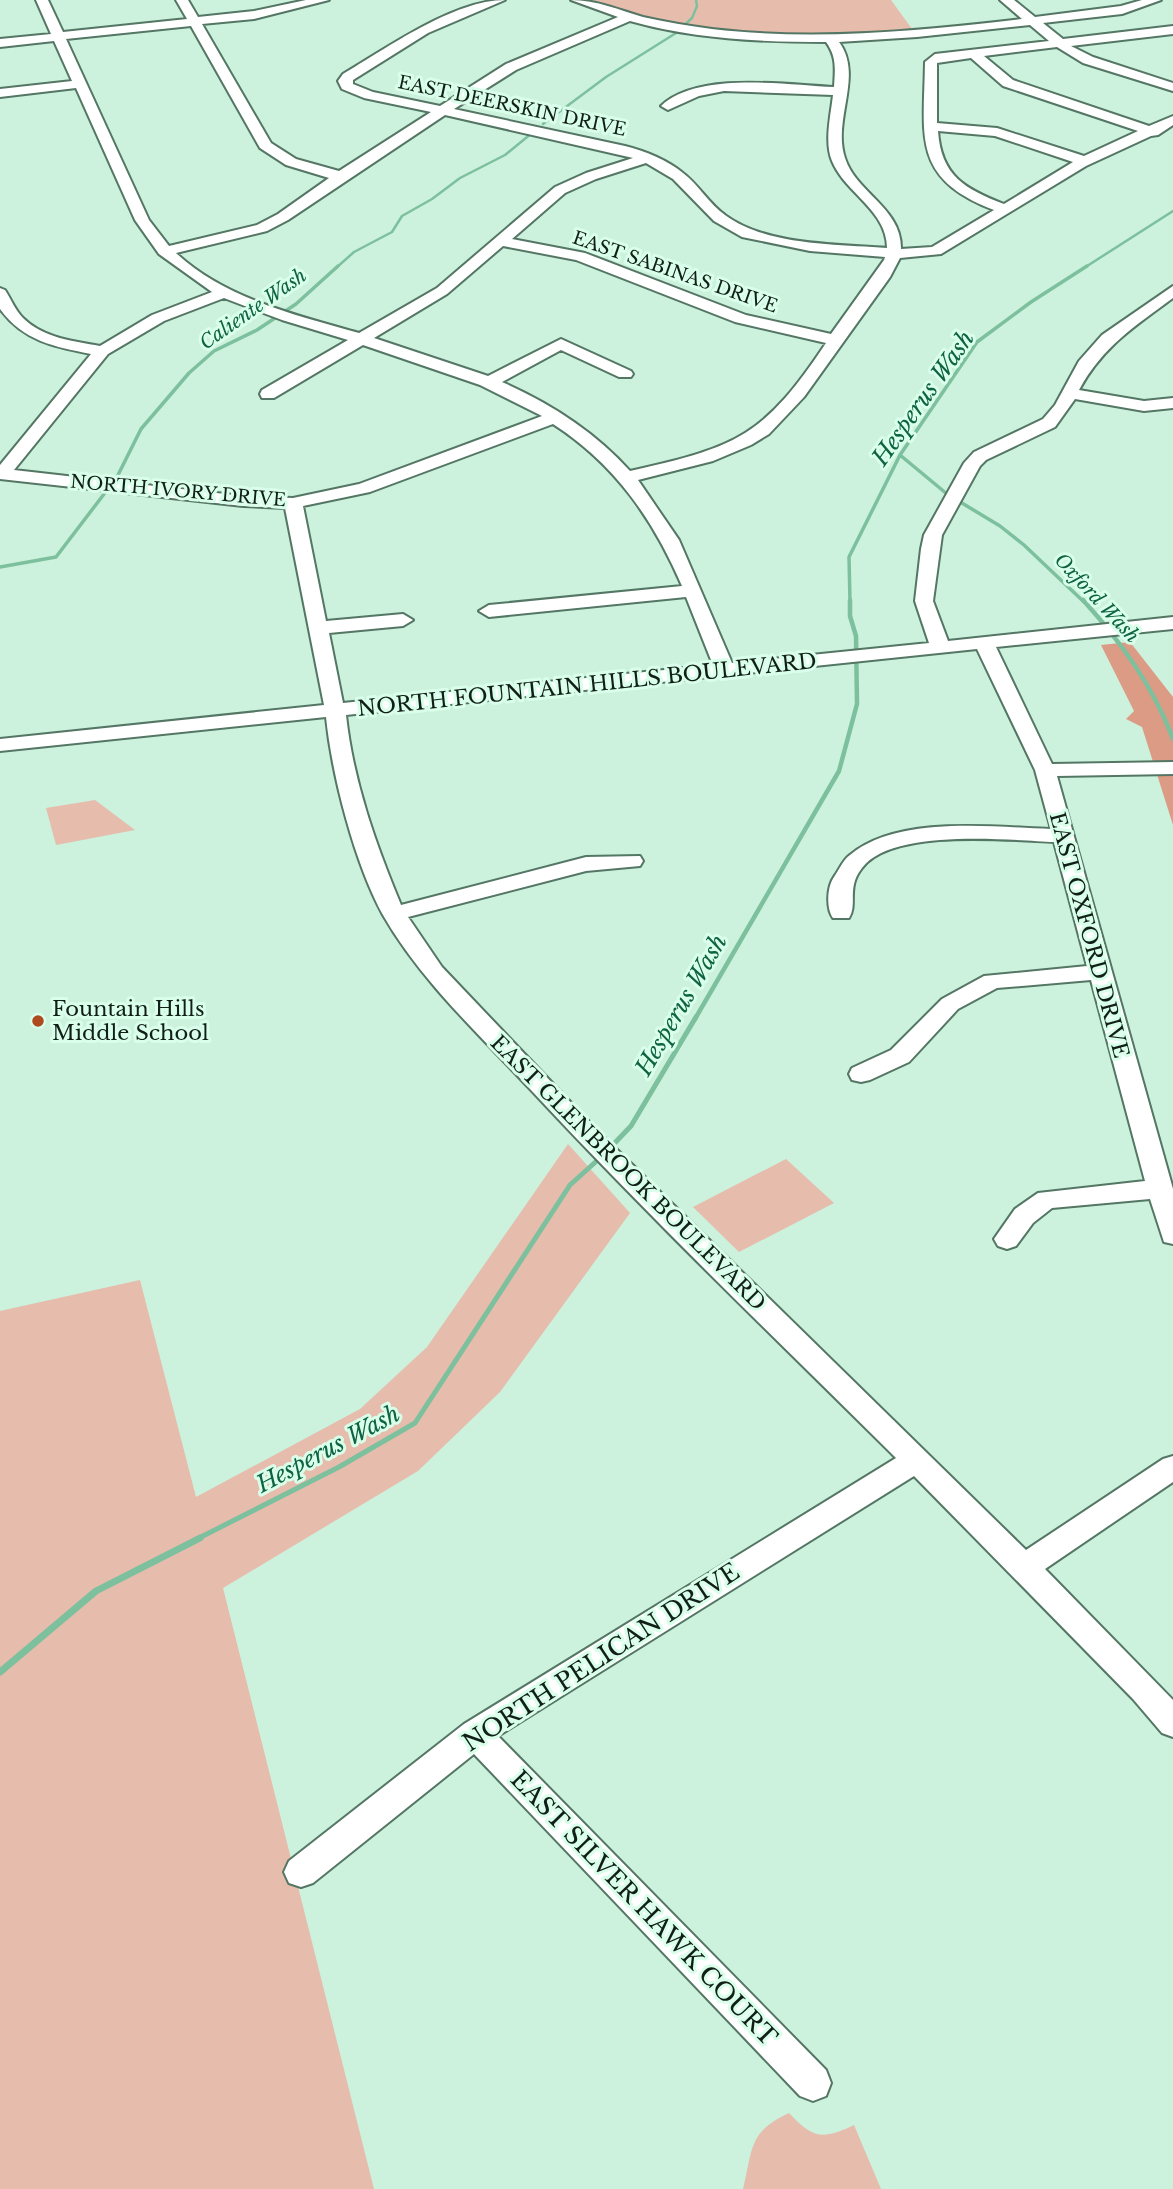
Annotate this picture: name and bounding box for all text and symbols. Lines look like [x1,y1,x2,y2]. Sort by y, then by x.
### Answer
street label: EAST DEERSKIN DRIVE [396,71,628,141]
street label: EAST SABINAS DRIVE [570,227,780,317]
water label: Caliente Wash [195,264,311,354]
water label: Hesperus Wash [866,325,980,472]
street label: NORTH IVORY DRIVE [69,471,287,511]
water label: Oxford Wash [1050,549,1144,648]
street label: NORTH FOUNTAIN HILLS BOULEVARD [356,648,818,722]
street label: EAST OXFORD DRIVE [1044,809,1134,1061]
water label: Hesperus Wash [629,929,733,1081]
place label: Fountain Hills Middle School [52,996,209,1046]
marker: Fountain Hills Middle School [30,1013,46,1029]
street label: EAST GLENBROOK BOULEVARD [485,1030,771,1316]
water label: Hesperus Wash [251,1399,405,1499]
street label: NORTH PELICAN DRIVE [457,1557,745,1757]
street label: EAST SILVER HAWK COURT [505,1765,783,2051]

